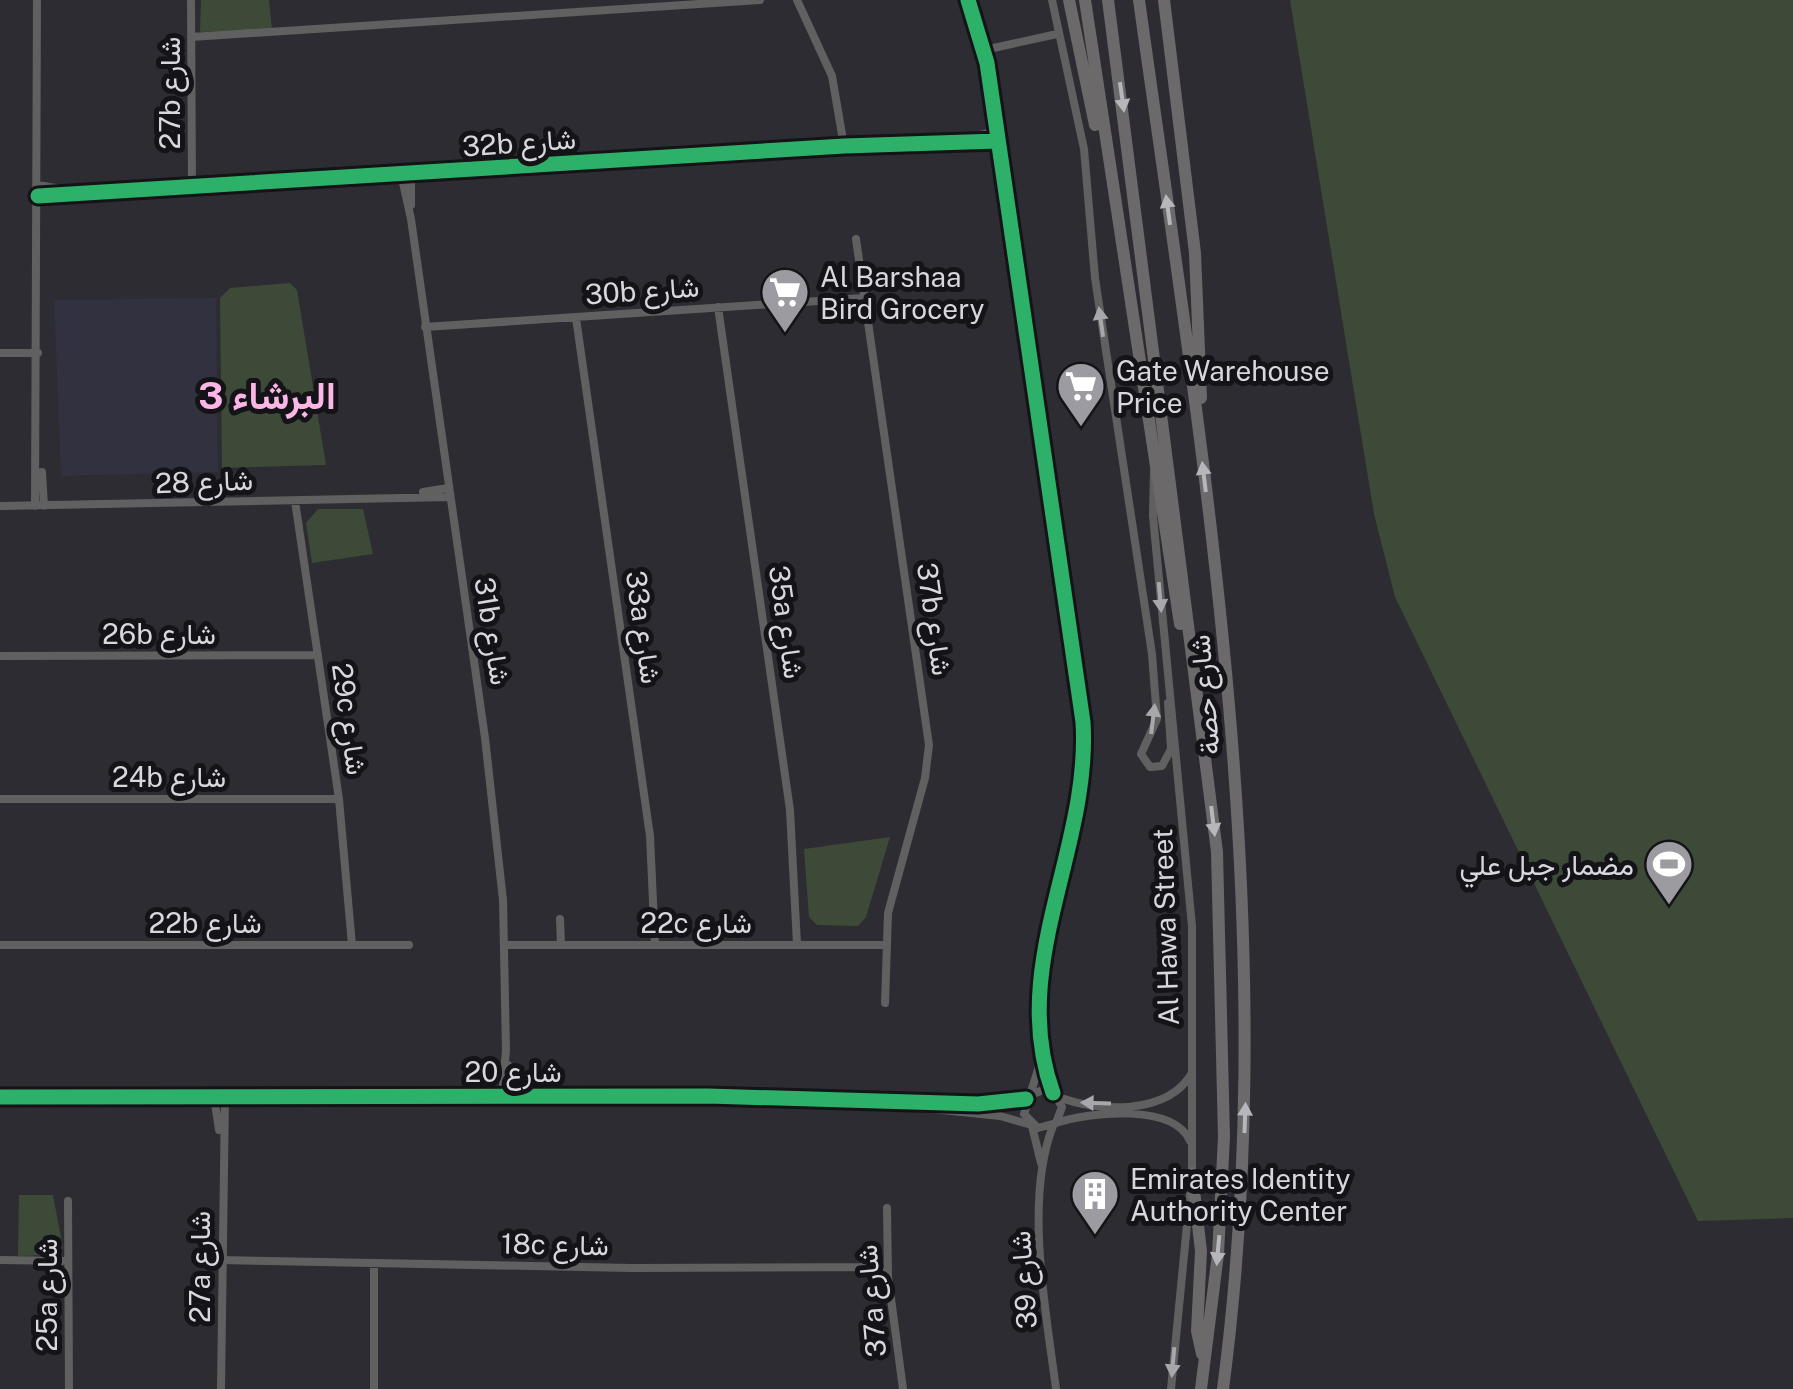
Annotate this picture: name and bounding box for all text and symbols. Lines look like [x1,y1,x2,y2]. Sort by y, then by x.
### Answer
street label: 27b شارع [153,37,189,149]
one-way arrow [1114,81,1130,113]
street label: 32b شارع [461,122,577,165]
one-way arrow [1159,193,1175,225]
place label: Al Barshaa Bird Grocery [820,260,985,325]
supermarket icon: Al Barshaa Bird Grocery [759,266,811,334]
street label: 30b شارع [584,270,700,313]
one-way arrow [1092,305,1108,337]
place label: Gate Warehouse Price [1116,354,1330,419]
supermarket icon: Gate Warehouse Price [1055,360,1107,428]
district label: البرشاء 3 [198,373,336,420]
one-way arrow [1196,460,1212,492]
street label: شارع 28 [154,463,254,502]
street label: 37b شارع [908,561,959,678]
street label: 35a شارع [760,563,811,681]
street label: 33a شارع [617,568,668,686]
street label: 31b شارع [465,575,518,688]
one-way arrow [1153,581,1169,613]
street label: 26b شارع [102,617,216,653]
street label: شارع حصة [1182,633,1229,756]
street label: 29c شارع [323,661,374,777]
one-way arrow [1145,703,1161,734]
street label: 24b شارع [112,760,226,796]
one-way arrow [1205,806,1221,837]
street label: Al Hawa Street [1145,828,1185,1026]
sports icon: مضمار جبل علي [1643,838,1695,906]
place label: مضمار جبل علي [1460,848,1634,888]
street label: 22b شارع [148,906,262,942]
street label: 22c شارع [640,906,752,942]
street label: شارع 20 [465,1055,561,1091]
one-way arrow [1079,1095,1111,1111]
one-way arrow [1237,1101,1253,1133]
place label: Emirates Identity Authority Center [1130,1162,1350,1227]
building icon: Emirates Identity Authority Center [1069,1168,1121,1236]
street label: 27a شارع [183,1211,219,1323]
street label: 18c شارع [501,1227,609,1264]
street label: شارع 39 [1003,1230,1046,1330]
one-way arrow [1209,1235,1225,1267]
street label: 25a شارع [30,1238,66,1352]
street label: 37a شارع [850,1243,895,1359]
one-way arrow [1165,1346,1181,1378]

